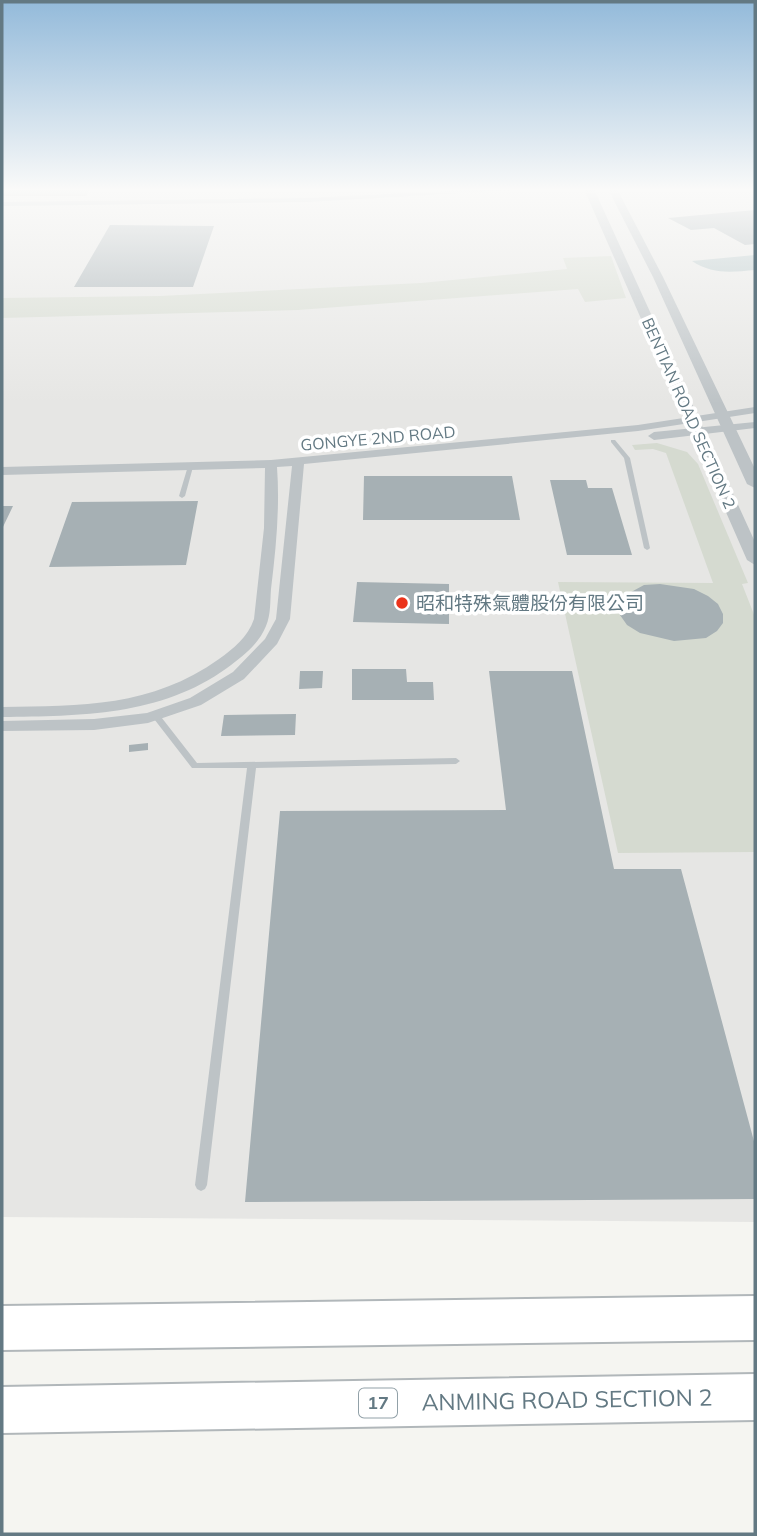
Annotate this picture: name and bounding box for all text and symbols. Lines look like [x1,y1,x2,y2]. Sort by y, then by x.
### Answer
street label: BENTIAN ROAD SECTION 2 [638,314,740,512]
street label: GONGYE 2ND ROAD [300,421,456,455]
place label: 昭和特殊氣體股份有限公司 [416,591,644,615]
marker: 昭和特殊氣體股份有限公司 [394,595,410,611]
street label: ANMING ROAD SECTION 2 [421,1382,713,1417]
road number: 17 [359,1388,397,1418]

